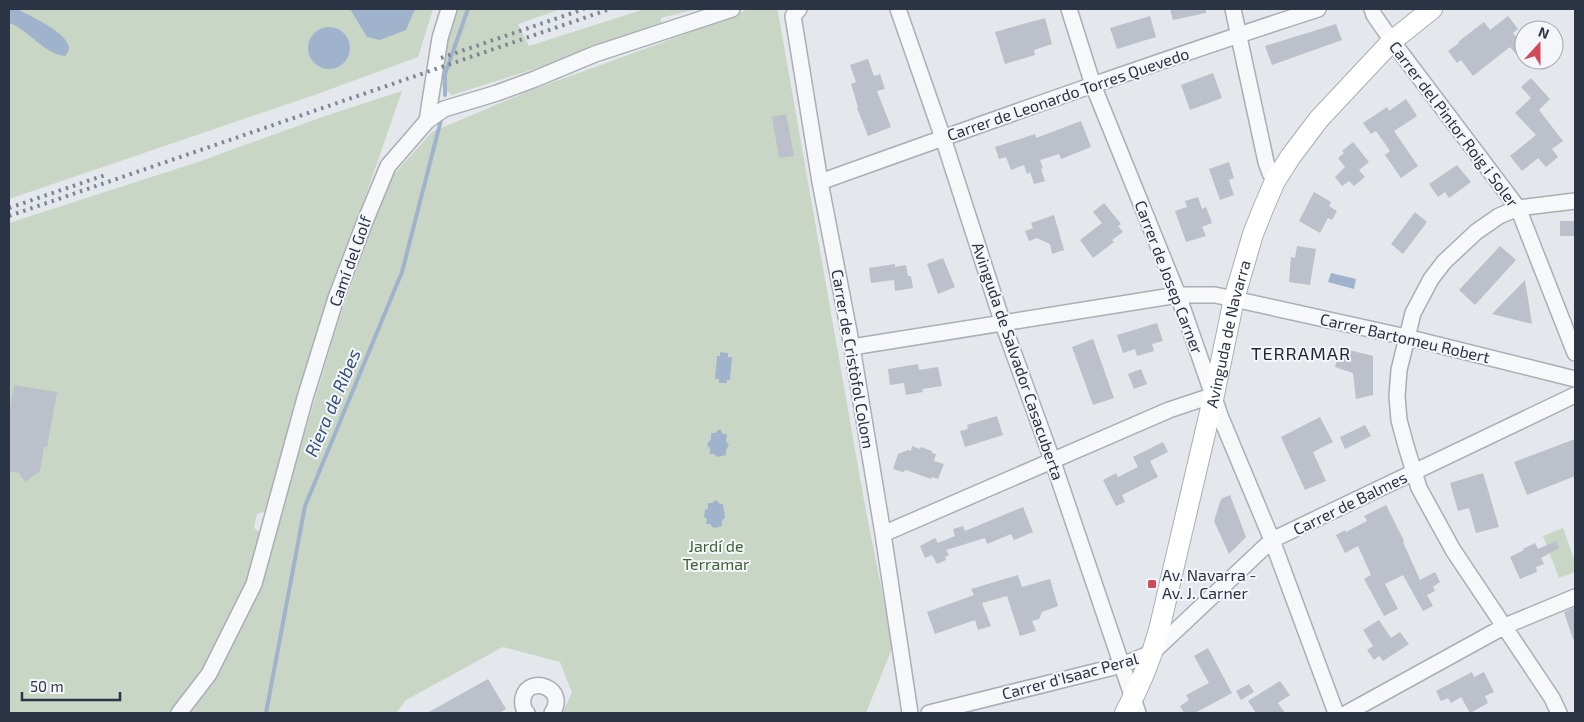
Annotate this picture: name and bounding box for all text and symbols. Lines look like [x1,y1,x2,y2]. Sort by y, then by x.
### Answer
north arrow [1514,20,1564,70]
text: N [1536,23,1552,42]
street label: Carrer del Pintor Roig i Soler [1386,37,1523,211]
street label: Carrer de Leonardo Torres Quevedo [944,43,1192,145]
street label: Carrer de Josep Carner [1131,198,1208,357]
street label: Camí del Golf [324,212,375,309]
street label: Avinguda de Salvador Casacuberta [969,239,1068,482]
street label: Avinguda de Navarra [1201,257,1254,410]
street label: Carrer de Cristòfol Colom [828,268,879,450]
street label: Carrer Bartomeu Robert [1318,309,1492,366]
district label: TERRAMAR [1251,342,1351,364]
water label: Riera de Ribes [299,345,365,460]
street label: Carrer de Balmes [1290,467,1410,538]
park label: Jardí de Terramar [683,536,750,573]
place label: Av. Navarra - Av. J. Carner [1162,565,1256,602]
marker: Av. Navarra - Av. J. Carner [1146,578,1158,590]
street label: Carrer d'Isaac Peral [1000,648,1140,703]
scale bar [22,670,120,702]
text: 50 m [30,677,64,695]

